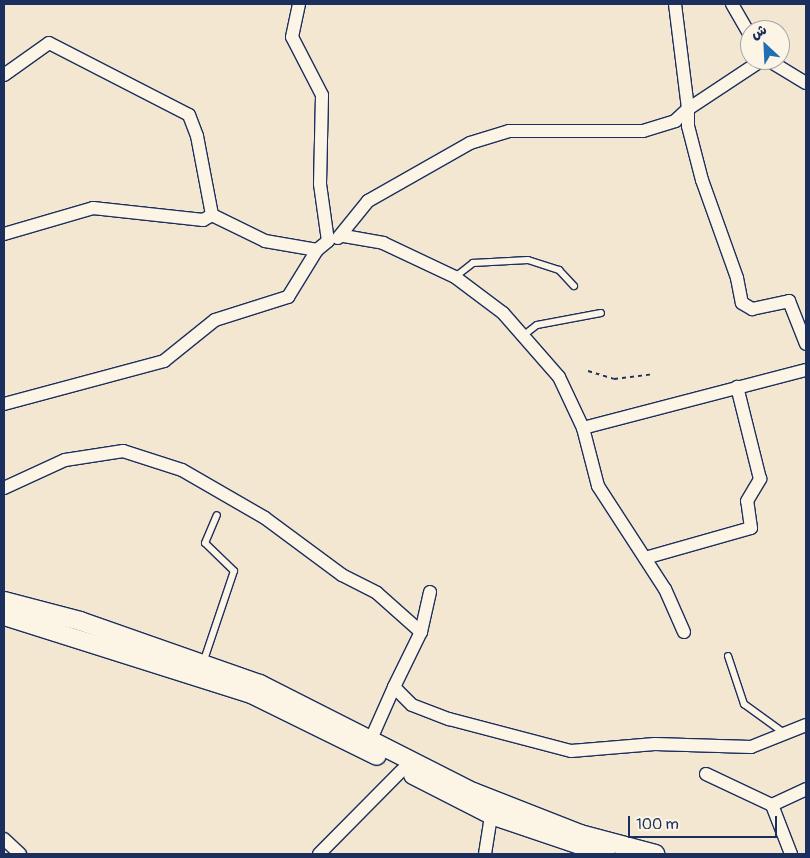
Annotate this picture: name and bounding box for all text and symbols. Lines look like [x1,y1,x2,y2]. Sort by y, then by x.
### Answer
north arrow [740,20,790,70]
text: ش [748,21,769,43]
scale bar [630,806,779,838]
text: 100 m [636,815,679,834]

